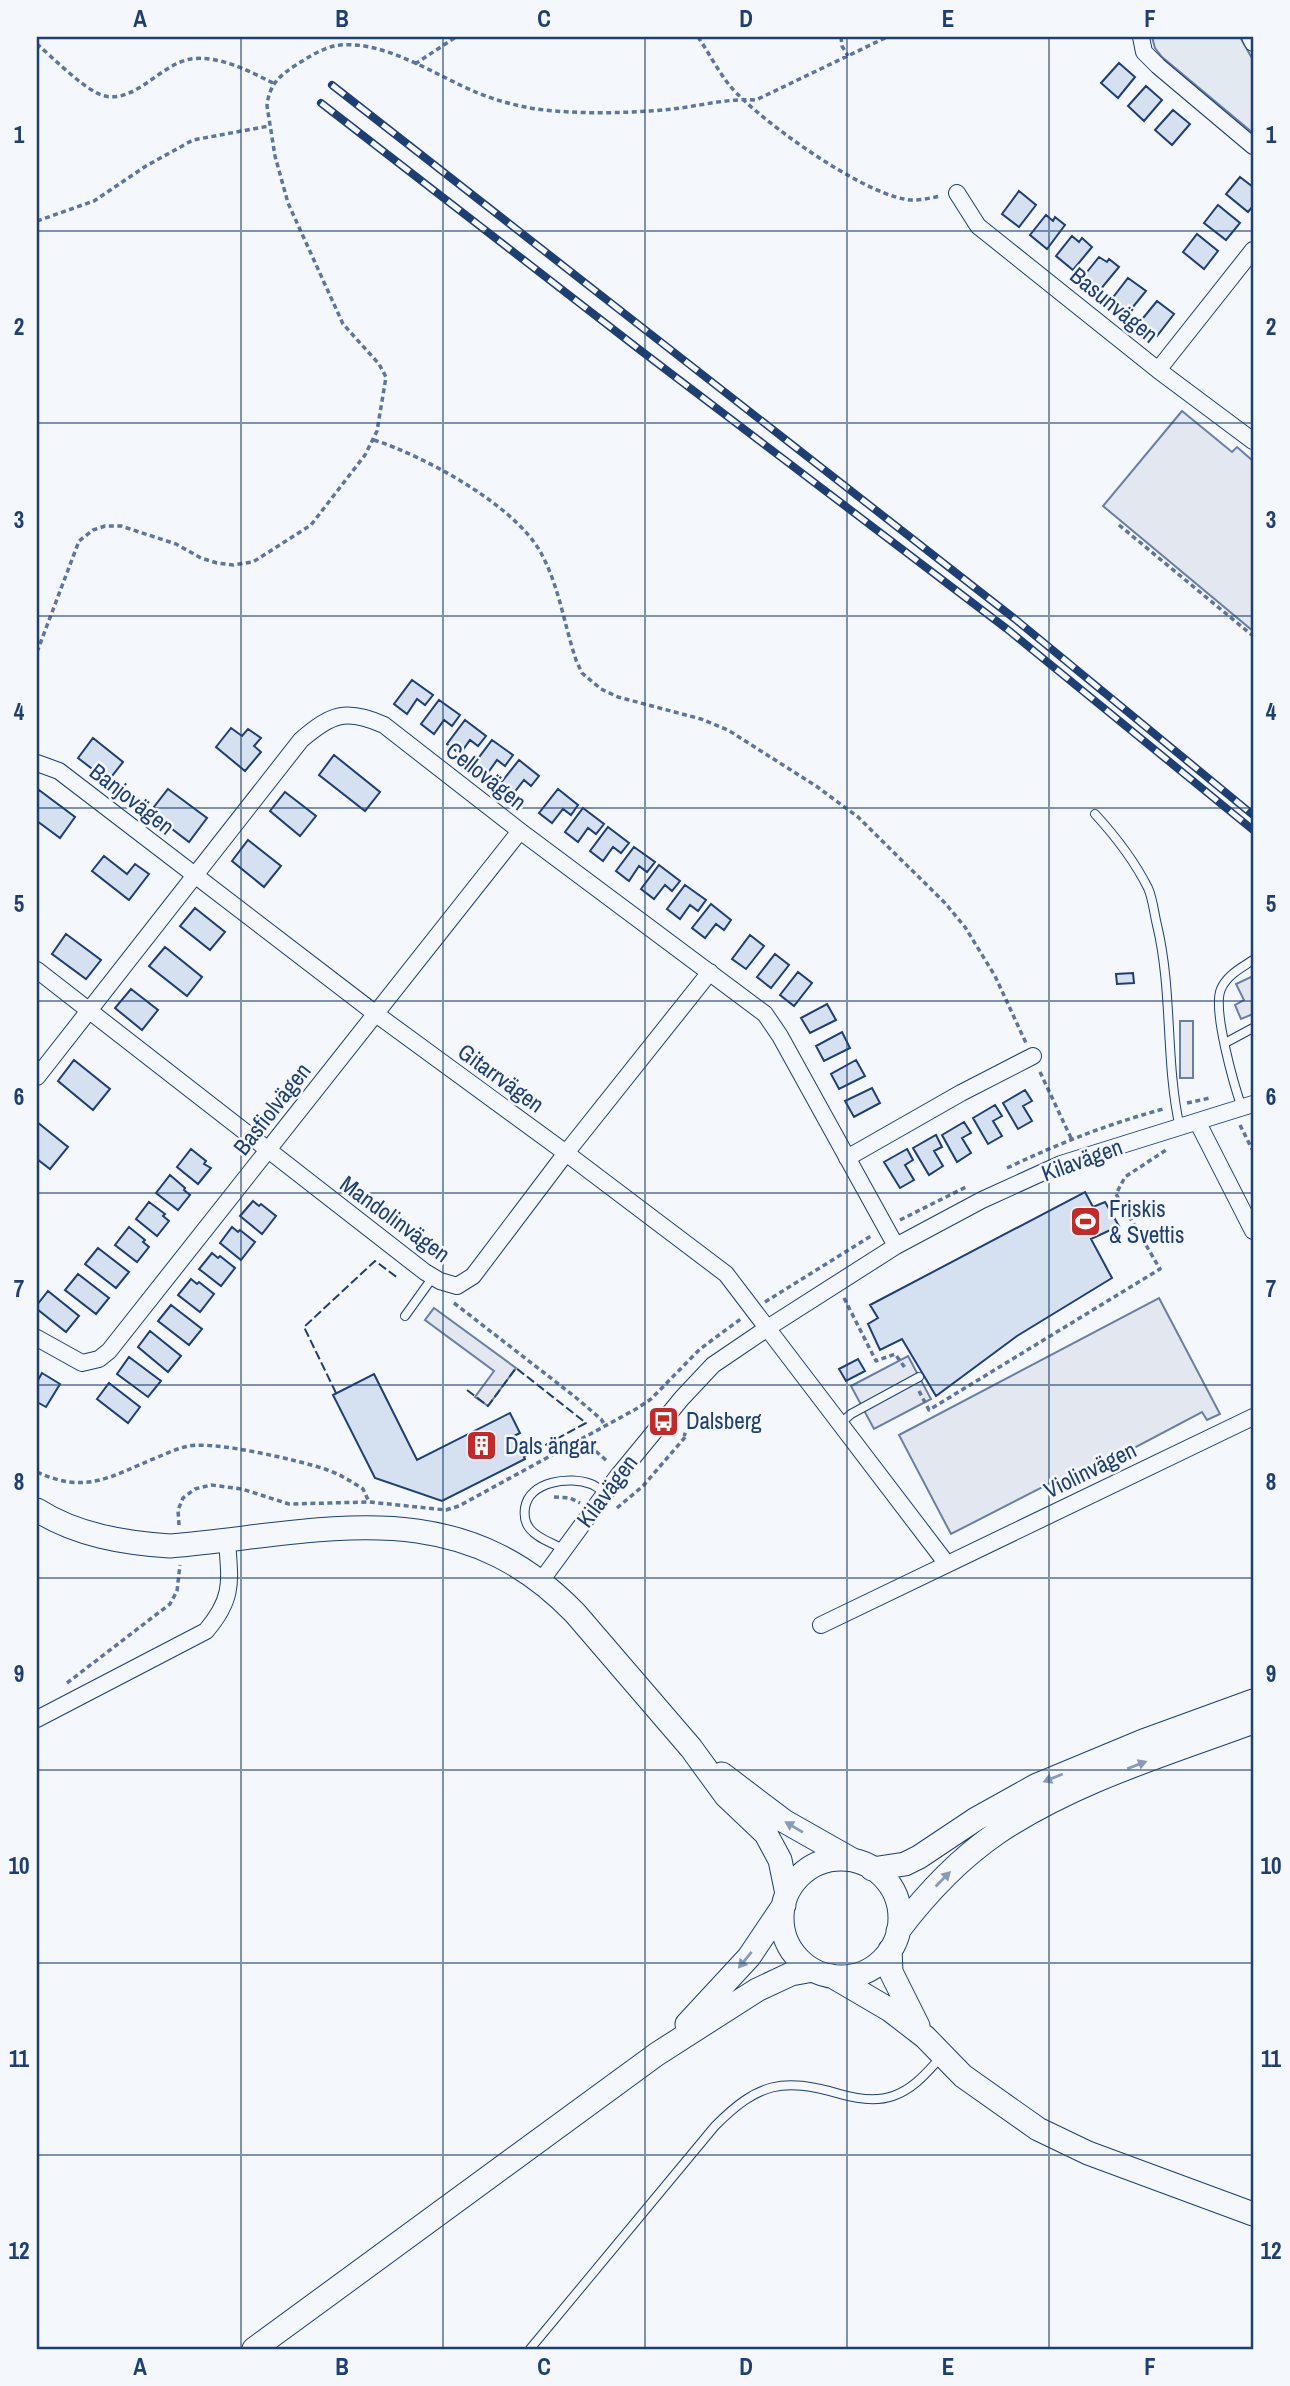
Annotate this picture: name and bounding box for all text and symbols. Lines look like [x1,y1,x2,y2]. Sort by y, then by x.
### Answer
text: A [133,3,147,34]
text: B [335,3,349,34]
text: C [537,3,551,34]
text: D [739,3,753,34]
text: E [942,3,954,34]
text: F [1144,3,1156,34]
text: 1 [14,119,25,150]
text: 1 [1266,119,1277,150]
street label: Basunvägen [1064,260,1165,350]
text: 2 [14,311,24,342]
text: 2 [1266,311,1276,342]
text: 3 [14,504,24,535]
text: 3 [1266,504,1276,535]
text: 4 [14,696,25,727]
text: 4 [1266,696,1277,727]
street label: Cellovägen [440,734,533,817]
street label: Banjovägen [84,756,181,841]
text: 5 [14,888,24,919]
text: 5 [1266,888,1276,919]
street label: Gitarrvägen [452,1036,551,1119]
street label: Basfiolvägen [226,1056,317,1161]
text: 6 [14,1081,24,1112]
text: 6 [1266,1081,1276,1112]
street label: Kilavägen [1037,1131,1127,1188]
street label: Mandolinvägen [334,1168,457,1269]
place label: Friskis & Svettis [1109,1193,1185,1250]
sports icon: Friskis & Svettis [1069,1205,1103,1239]
text: 7 [14,1273,24,1304]
text: 7 [1266,1273,1276,1304]
bus stop icon: Dalsberg [646,1404,680,1438]
place label: Dalsberg [686,1405,762,1436]
building icon: Dals ängar [465,1429,499,1463]
place label: Dals ängar [505,1430,597,1461]
street label: Violinvägen [1038,1434,1141,1505]
street label: Kilavägen [569,1448,644,1534]
text: 8 [14,1466,24,1497]
text: 8 [1266,1466,1276,1497]
text: 9 [14,1658,24,1689]
text: 9 [1266,1658,1276,1689]
one-way arrow [1127,1759,1148,1770]
one-way arrow [1042,1773,1063,1784]
one-way arrow [784,1821,803,1834]
text: 10 [9,1850,29,1881]
text: 10 [1261,1850,1281,1881]
one-way arrow [934,1871,951,1888]
one-way arrow [738,1952,753,1969]
text: 11 [9,2043,29,2074]
text: 11 [1261,2043,1281,2074]
text: 12 [9,2235,29,2266]
text: 12 [1261,2235,1281,2266]
text: A [133,2351,147,2382]
text: B [335,2351,349,2382]
text: C [537,2351,551,2382]
text: D [739,2351,753,2382]
text: E [942,2351,954,2382]
text: F [1144,2351,1156,2382]

